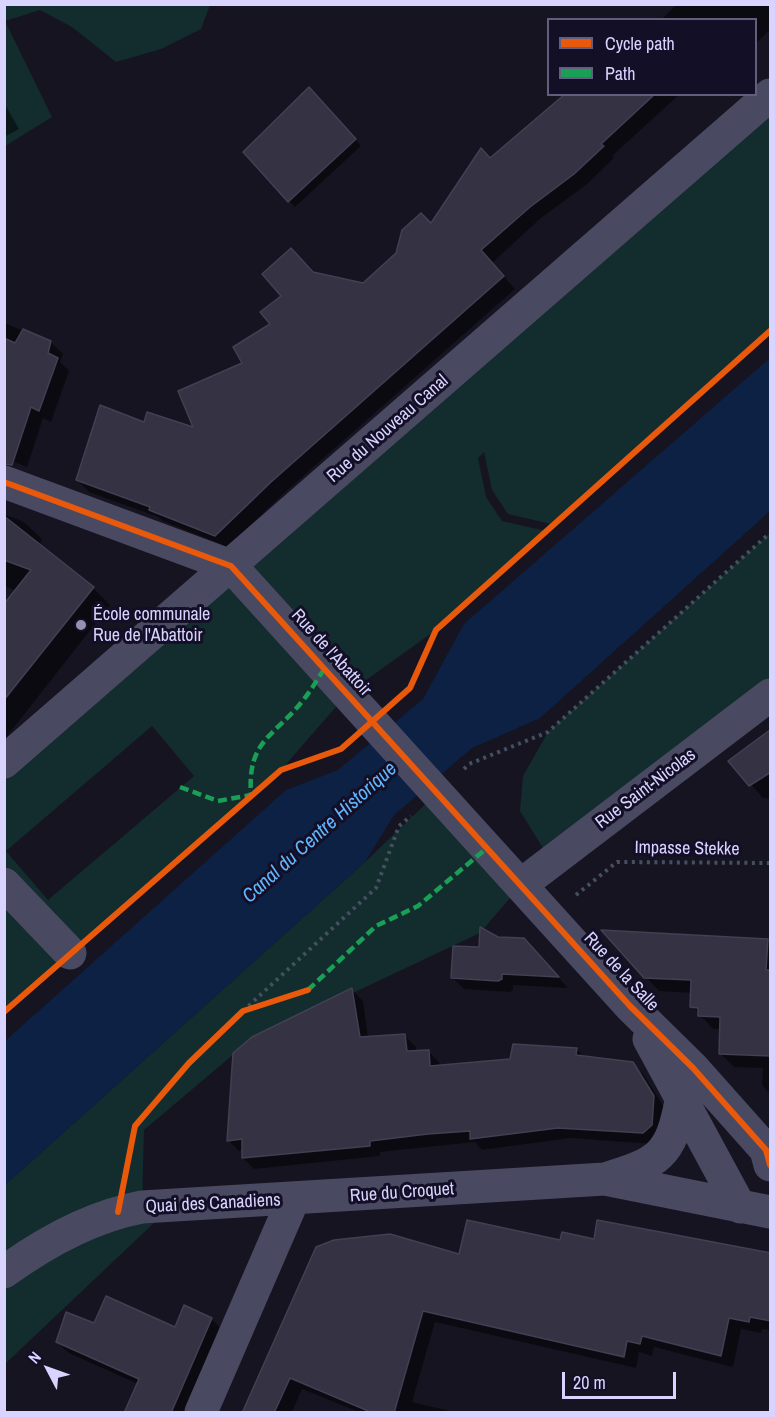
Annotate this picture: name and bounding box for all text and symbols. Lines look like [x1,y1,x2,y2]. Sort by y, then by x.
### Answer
legend [547,18,757,96]
text: Cycle path [605,31,675,56]
text: Path [605,61,635,86]
street label: Rue du Nouveau Canal [323,371,453,487]
place label: École communale Rue de l'Abattoir [93,604,210,646]
street label: Rue de l'Abattoir [286,605,376,701]
marker: École communale Rue de l'Abattoir [74,618,88,632]
street label: Rue Saint-Nicolas [592,744,700,834]
water label: Canal du Centre Historique [238,757,402,909]
street label: Impasse Stekke [634,837,740,861]
street label: Rue de la Salle [579,928,663,1016]
street label: Rue du Croquet [349,1179,455,1207]
street label: Quai des Canadiens [145,1190,281,1218]
north arrow [18,1339,78,1399]
text: N [23,1346,46,1368]
scale bar [565,1360,679,1398]
text: 20 m [573,1370,606,1395]

